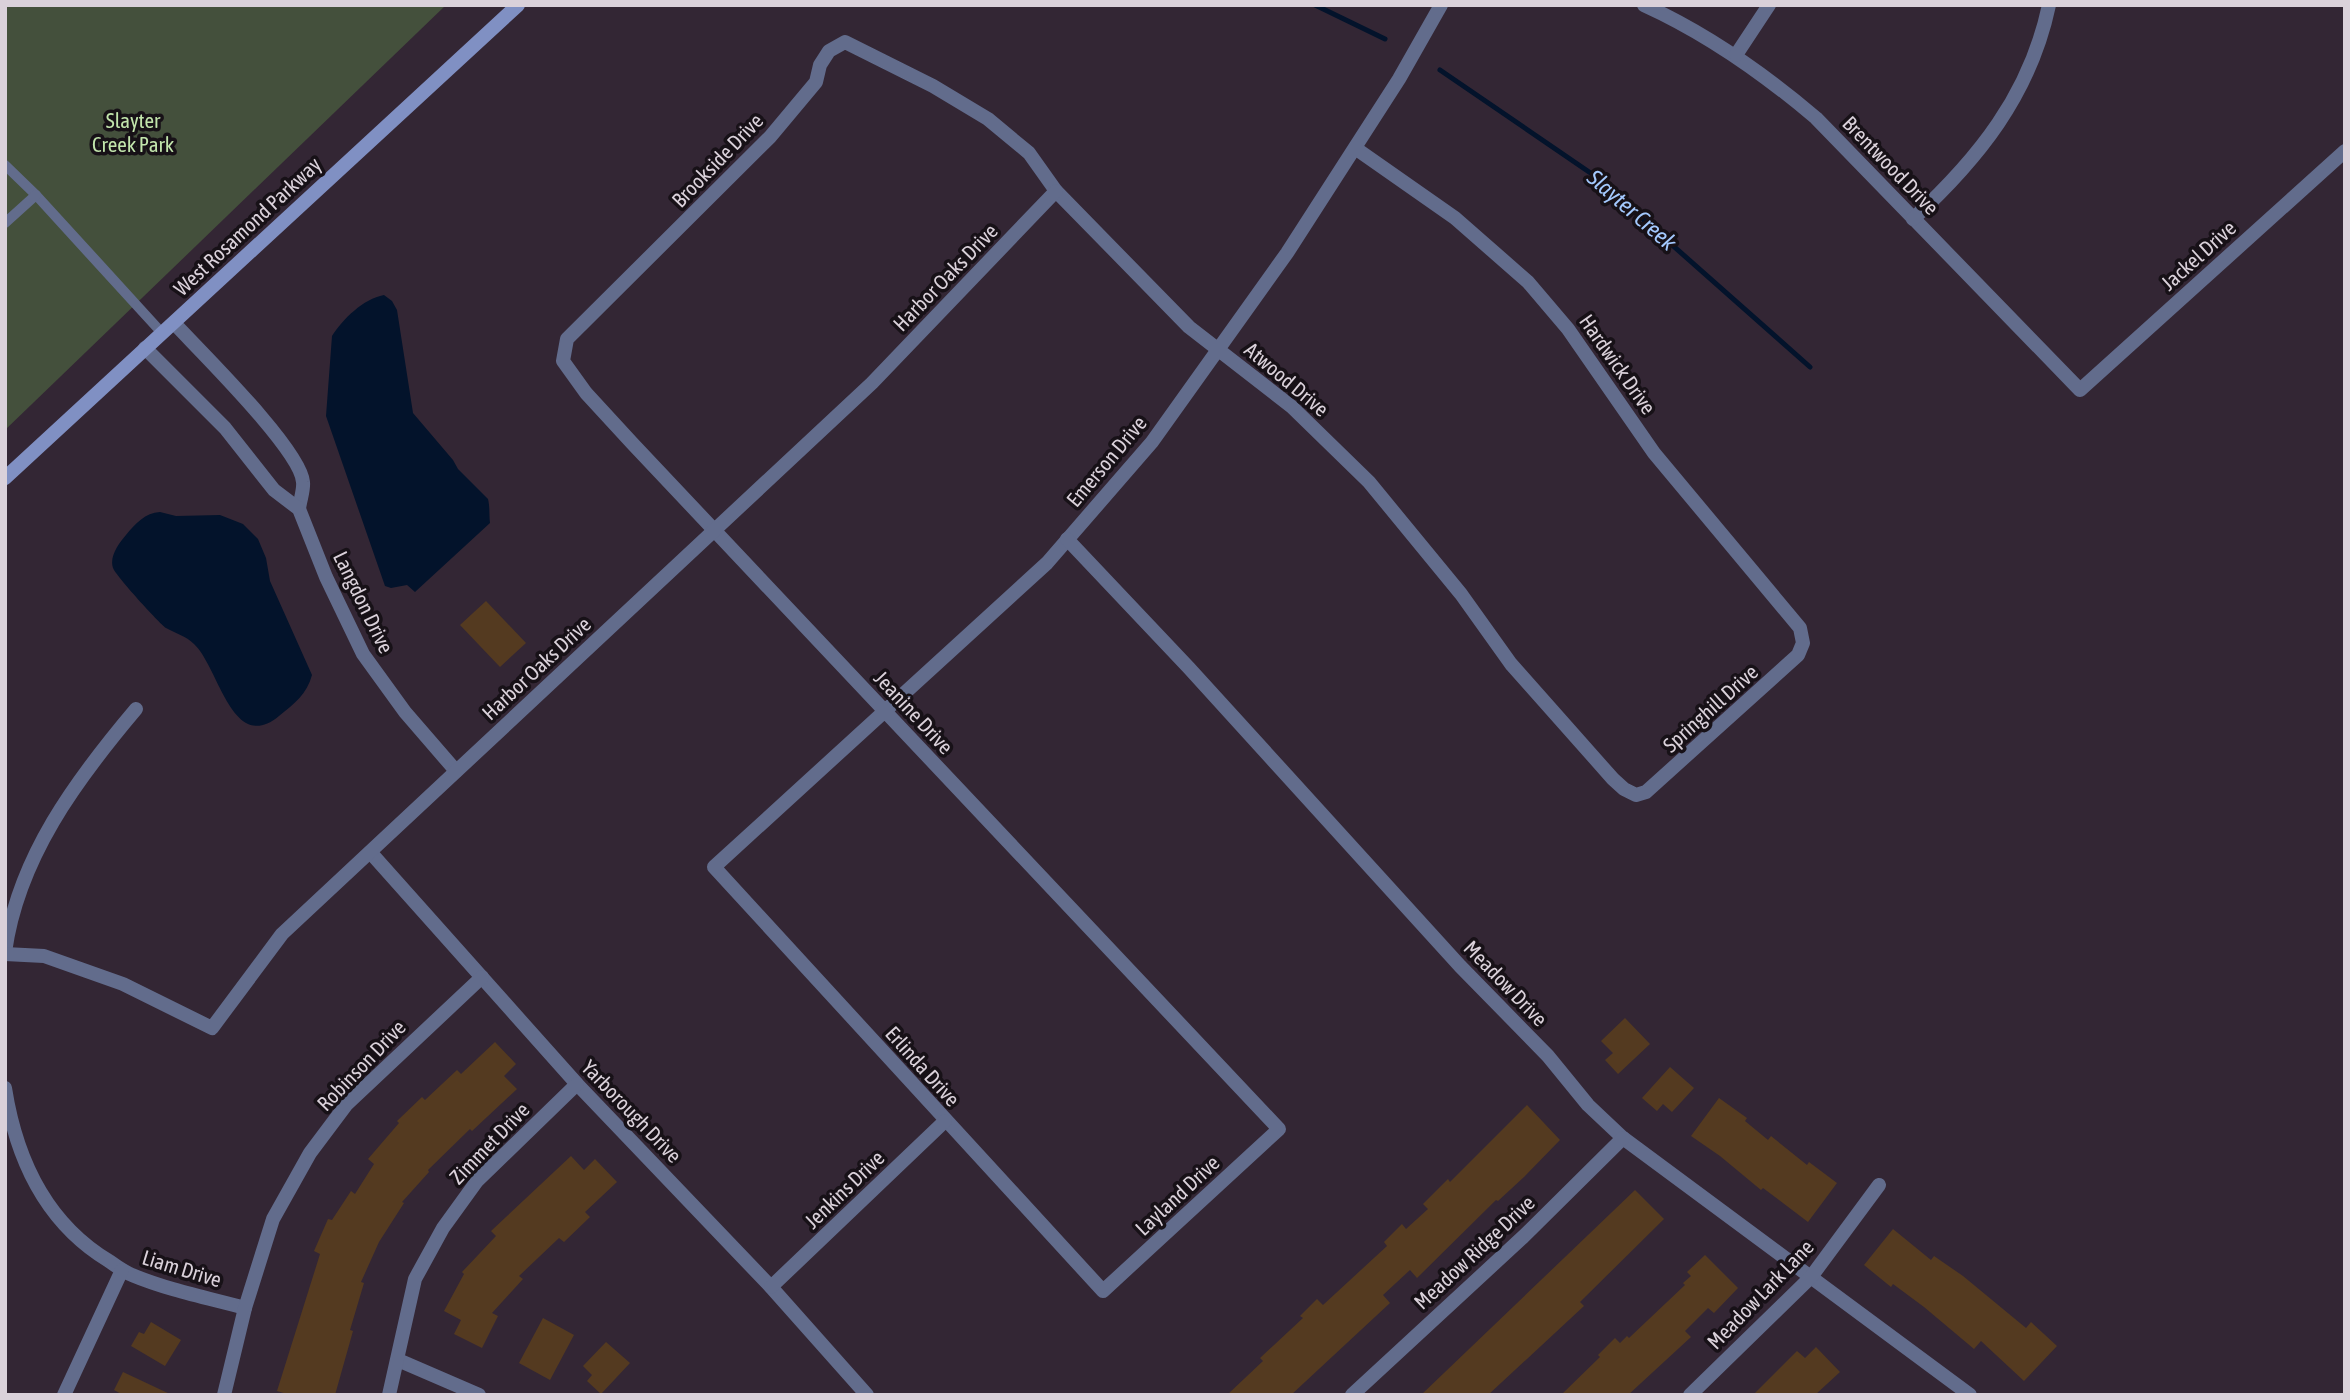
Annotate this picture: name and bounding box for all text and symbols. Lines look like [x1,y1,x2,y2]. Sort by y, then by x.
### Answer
park label: Slayter Creek Park [92,108,174,156]
street label: Brookside Drive [667,108,767,212]
street label: Brentwood Drive [1838,111,1944,219]
street label: West Rosamond Parkway [169,152,326,300]
water label: Slayter Creek [1581,164,1682,256]
street label: Jackel Drive [2156,215,2240,295]
street label: Harbor Oaks Drive [888,219,1002,335]
street label: Hardwick Drive [1575,310,1661,418]
street label: Atwood Drive [1240,337,1334,421]
street label: Emerson Drive [1061,411,1151,511]
street label: Langdon Drive [329,547,399,657]
street label: Harbor Oaks Drive [477,612,595,724]
street label: Springhill Drive [1658,659,1762,757]
street label: Jeanine Drive [870,666,958,758]
street label: Meadow Drive [1459,935,1553,1031]
street label: Robinson Drive [312,1015,410,1115]
street label: Erlinda Drive [881,1021,965,1111]
street label: Yarborough Drive [577,1055,687,1167]
street label: Zimmet Drive [444,1097,534,1189]
street label: Jenkins Drive [799,1145,889,1233]
street label: Layland Drive [1130,1150,1224,1240]
street label: Meadow Ridge Drive [1409,1190,1539,1314]
street label: Meadow Lark Lane [1702,1235,1818,1353]
street label: Liam Drive [140,1245,224,1291]

